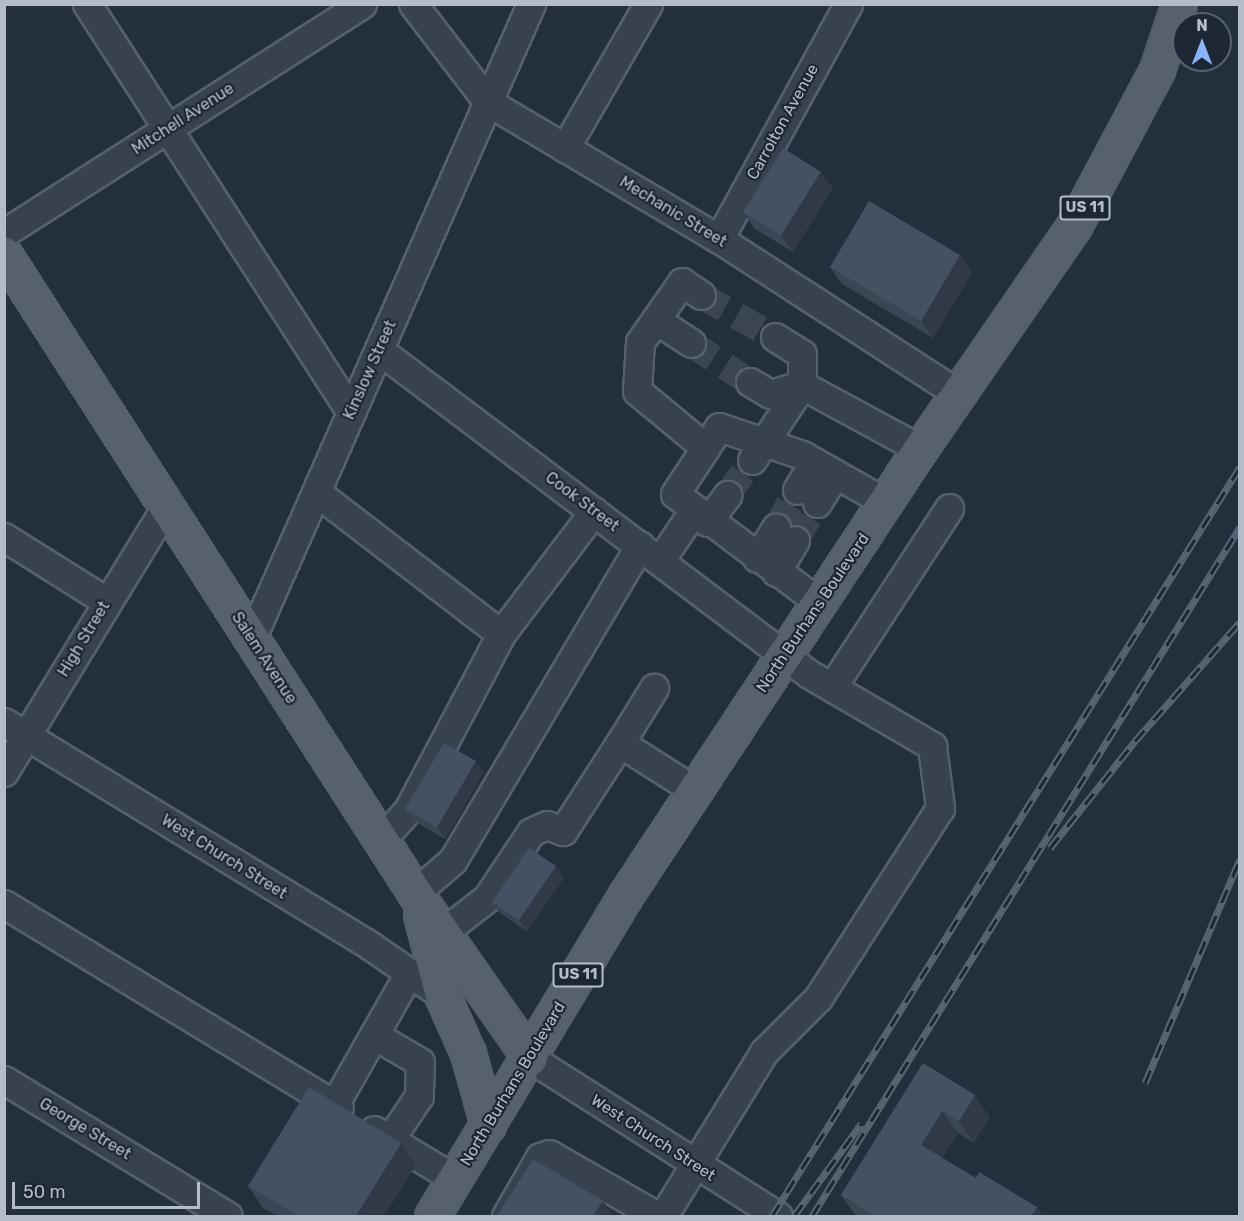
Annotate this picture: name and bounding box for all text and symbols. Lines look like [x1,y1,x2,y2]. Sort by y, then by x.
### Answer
north arrow [1172,12,1232,72]
text: N [1196,16,1208,35]
street label: Carrolton Avenue [743,61,823,183]
street label: Mitchell Avenue [128,79,238,159]
street label: Mechanic Street [616,172,730,252]
road number: US 11 [1060,196,1110,220]
street label: Kinslow Street [339,317,401,423]
street label: Cook Street [541,468,623,536]
street label: North Burhans Boulevard [752,530,874,696]
street label: High Street [54,598,114,680]
street label: Salem Avenue [227,608,301,708]
street label: West Church Street [158,811,290,903]
road number: US 11 [552,963,604,987]
street label: North Burhans Boulevard [456,999,570,1169]
street label: West Church Street [587,1091,719,1185]
street label: George Street [36,1094,134,1164]
scale bar [15,1170,202,1208]
text: 50 m [23,1181,66,1203]

